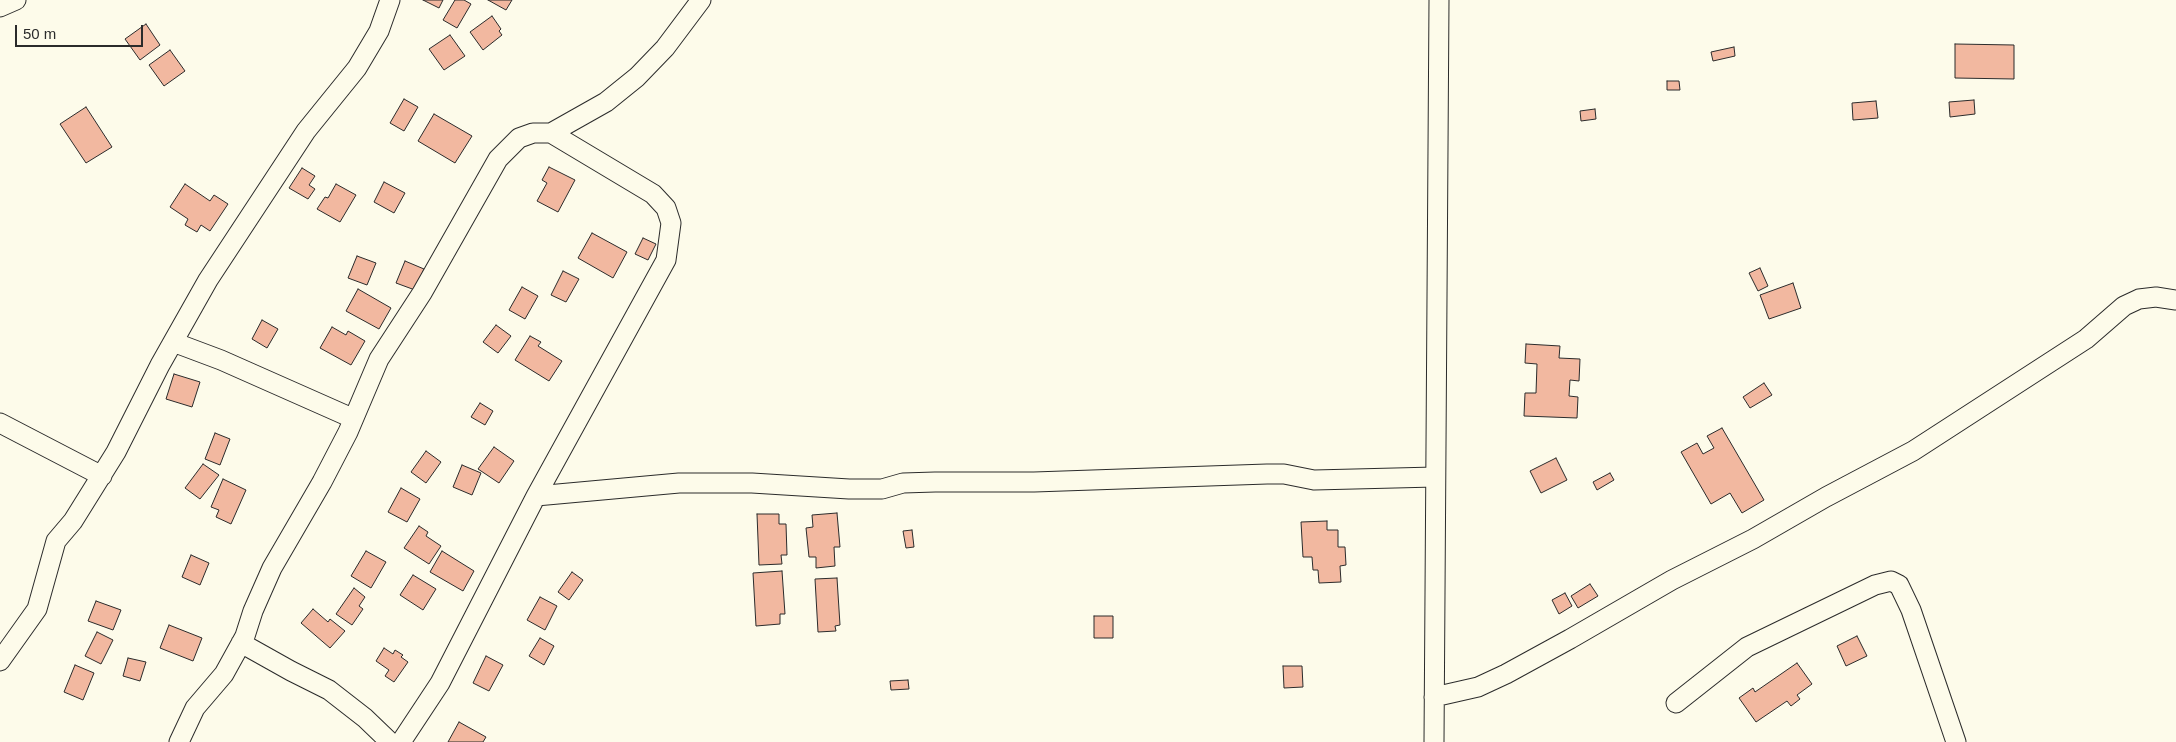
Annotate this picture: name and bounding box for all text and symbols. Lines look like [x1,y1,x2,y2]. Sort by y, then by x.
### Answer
scale bar [18,15,145,47]
text: 50 m [23,25,56,42]

